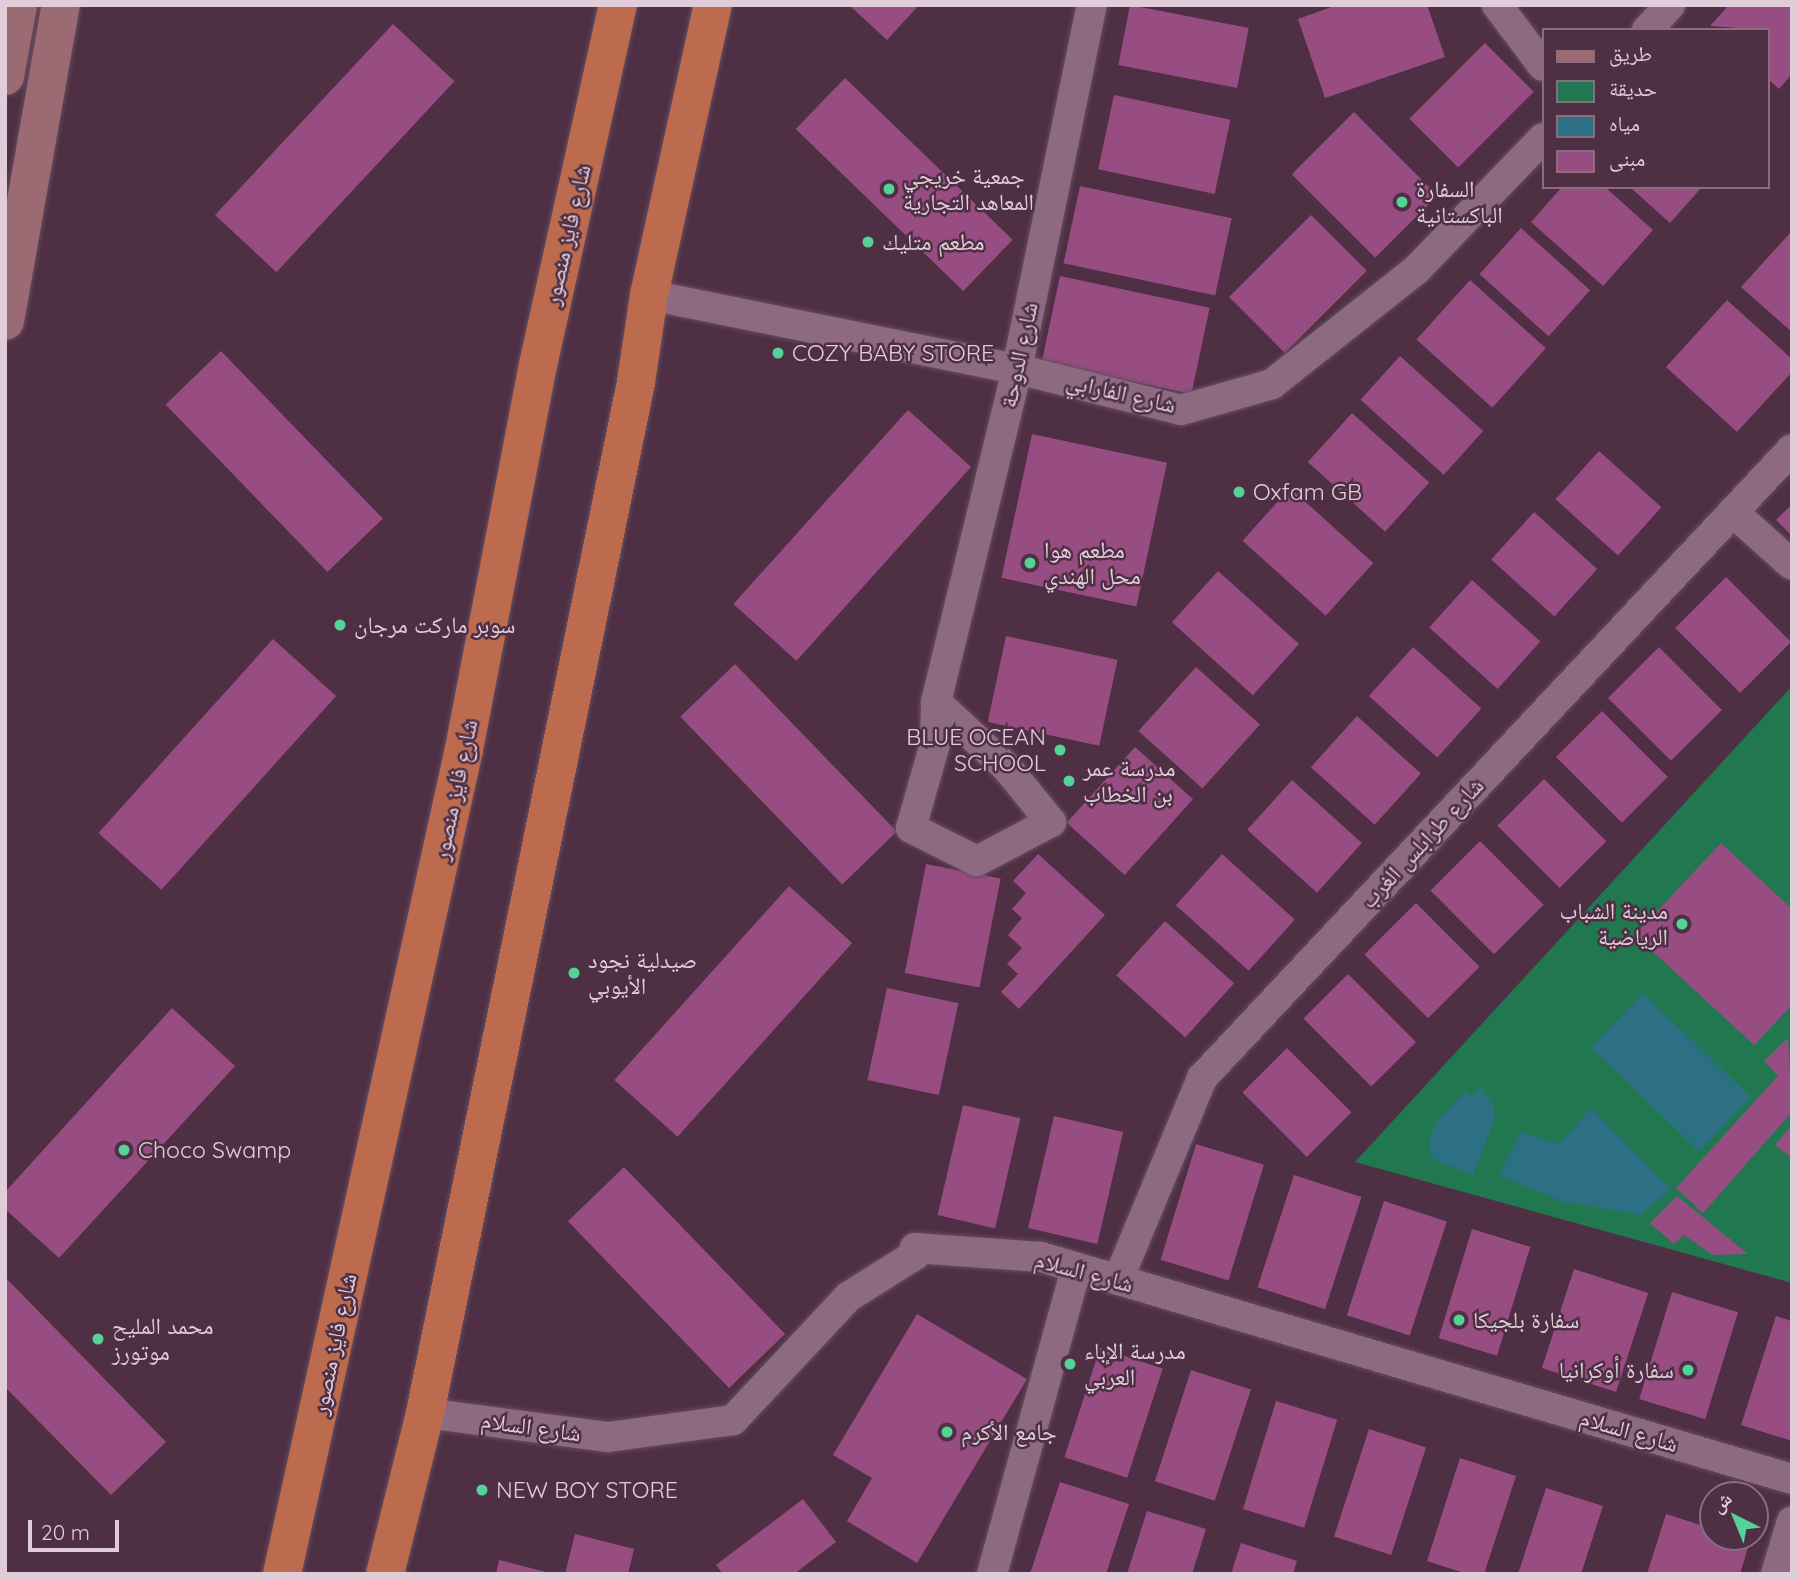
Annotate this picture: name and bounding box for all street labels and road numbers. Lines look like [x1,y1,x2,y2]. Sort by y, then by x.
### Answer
street label: شارع فايز منصور [537,162,597,308]
street label: شارع الدوحة [994,300,1044,410]
street label: شارع الفارابي [1064,367,1178,419]
street label: شارع فايز منصور [427,717,483,863]
street label: شارع طرابلس الغرب [1354,772,1490,914]
street label: شارع السلام [1032,1246,1136,1298]
street label: شارع فايز منصور [306,1271,362,1417]
street label: شارع السلام [1577,1404,1681,1458]
street label: شارع السلام [479,1406,583,1448]

